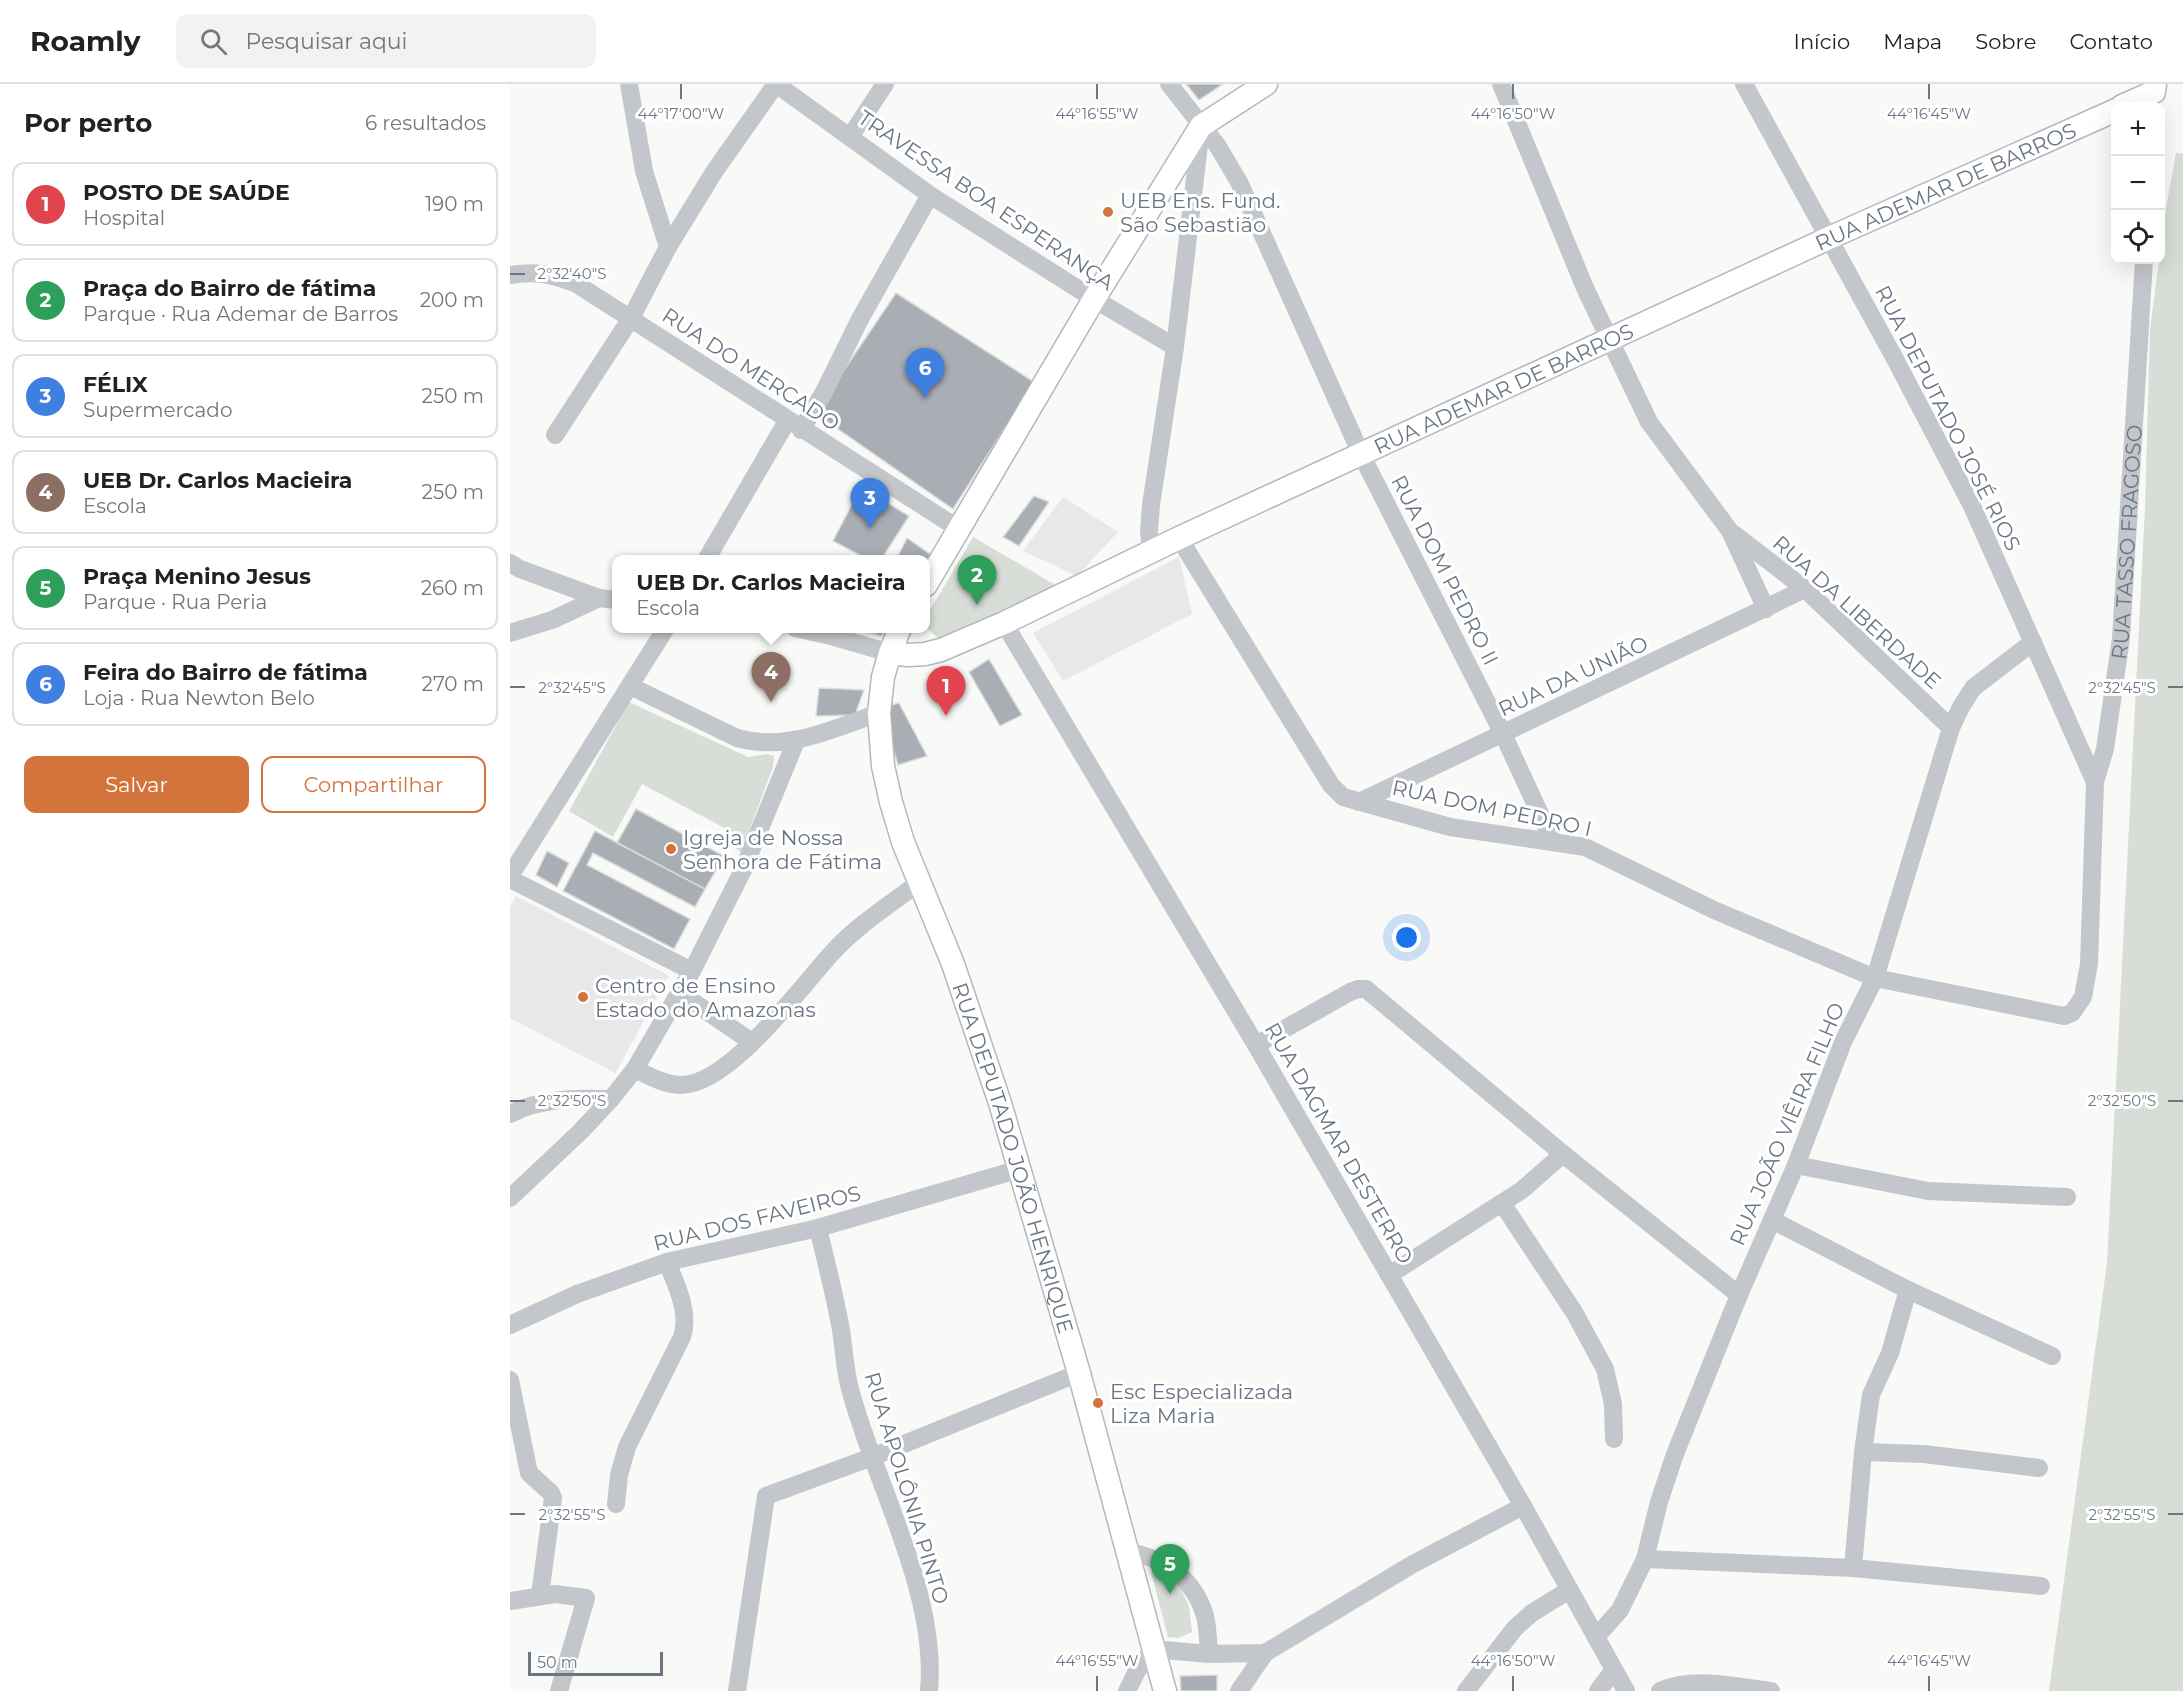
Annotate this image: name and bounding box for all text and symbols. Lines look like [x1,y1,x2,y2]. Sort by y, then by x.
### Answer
search box [176,14,596,68]
text: Roamly [30,24,140,58]
icon: search [197,25,230,58]
text: Pesquisar aqui [245,28,408,55]
text: Início [1794,29,1850,54]
text: Mapa [1883,29,1942,54]
text: Sobre [1975,29,2036,54]
text: Contato [2069,29,2153,54]
map controls [2111,102,2165,264]
button: + [2111,102,2165,156]
text: 44°17'00"W [638,104,725,123]
text: 44°16'55"W [1055,104,1139,123]
text: 44°16'50"W [1471,104,1556,123]
text: 44°16'45"W [1887,104,1971,123]
street label: TRAVESSA BOA ESPERANÇA [853,105,1119,296]
text: Por perto [24,107,152,139]
text: 6 resultados [365,111,486,135]
street label: RUA ADEMAR DE BARROS [1811,117,2080,255]
button: − [2111,156,2165,210]
text: POSTO DE SAÚDE [83,179,290,206]
place label: UEB Ens. Fund. São Sebastião [1120,188,1280,237]
text: 1 [42,192,49,216]
text: 190 m [425,192,484,216]
marker: UEB Ens. Fund. São Sebastião [1101,205,1115,219]
text: Hospital [83,206,165,230]
button: locate [2111,210,2165,264]
text: 2°32'40"S [537,264,607,283]
text: Praça do Bairro de fátima [83,275,376,302]
street label: RUA DEPUTADO JOSÉ RIOS [1870,281,2026,555]
text: 2 [40,288,51,312]
text: 200 m [420,288,484,312]
text: Parque · Rua Ademar de Barros [83,302,398,326]
street label: RUA DO MERCADO [658,302,844,436]
street label: RUA ADEMAR DE BARROS [1370,318,1637,459]
pin: 6 [906,348,944,398]
text: FÉLIX [83,371,148,398]
text: 3 [40,384,51,408]
text: 250 m [422,384,484,408]
text: Supermercado [83,398,232,422]
street label: RUA TASSO FRAGOSO [2106,424,2146,661]
text: UEB Dr. Carlos Macieira [83,467,352,494]
street label: RUA DOM PEDRO II [1386,471,1504,669]
pin: 3 [850,478,890,528]
text: 4 [39,480,52,504]
text: 250 m [422,480,484,504]
text: Escola [83,494,147,518]
street label: RUA DA LIBERDADE [1768,530,1946,694]
popup [612,555,930,633]
pin: 2 [958,556,996,605]
text: Praça Menino Jesus [83,563,311,590]
text: UEB Dr. Carlos Macieira [636,569,906,596]
text: 5 [40,576,51,600]
text: 260 m [421,576,484,600]
text: Parque · Rua Peria [83,590,267,614]
text: Escola [636,596,700,620]
street label: RUA DA UNIÃO [1494,630,1652,722]
pin: 4 [752,652,790,702]
text: Feira do Bairro de fátima [83,659,368,686]
pin: 1 [926,666,966,716]
text: 6 [39,672,52,696]
text: 270 m [422,672,484,696]
text: 2°32'45"S [538,678,606,697]
text: 2°32'45"S [2088,678,2156,697]
text: Loja · Rua Newton Belo [83,686,315,710]
button: Salvar [24,756,249,813]
button: Compartilhar [261,756,486,813]
street label: RUA DOM PEDRO I [1390,775,1594,841]
place label: Igreja de Nossa Senhora de Fátima [683,825,882,874]
marker: Igreja de Nossa Senhora de Fátima [664,842,678,856]
your location [1392,923,1421,952]
place label: Centro de Ensino Estado do Amazonas [595,973,816,1022]
street label: RUA DEPUTADO JOÃO HENRIQUE [948,979,1079,1336]
marker: Centro de Ensino Estado do Amazonas [576,990,590,1004]
street label: RUA JOÃO VIÊIRA FILHO [1724,999,1850,1249]
street label: RUA DAGMAR DESTERRO [1260,1018,1418,1268]
text: 2°32'50"S [538,1091,606,1110]
text: 2°32'50"S [2088,1091,2156,1110]
street label: RUA DOS FAVEIROS [651,1180,863,1256]
street label: RUA APOLÔNIA PINTO [860,1369,954,1607]
place label: Esc Especializada Liza Maria [1110,1379,1293,1428]
marker: Esc Especializada Liza Maria [1091,1396,1105,1410]
text: 2°32'55"S [539,1505,605,1524]
text: 2°32'55"S [2089,1505,2155,1524]
pin: 5 [1150,1544,1190,1594]
scale bar [528,1649,663,1676]
text: 44°16'55"W [1055,1651,1139,1670]
text: 44°16'50"W [1471,1651,1556,1670]
text: 44°16'45"W [1887,1651,1971,1670]
text: 50 m [537,1653,578,1672]

